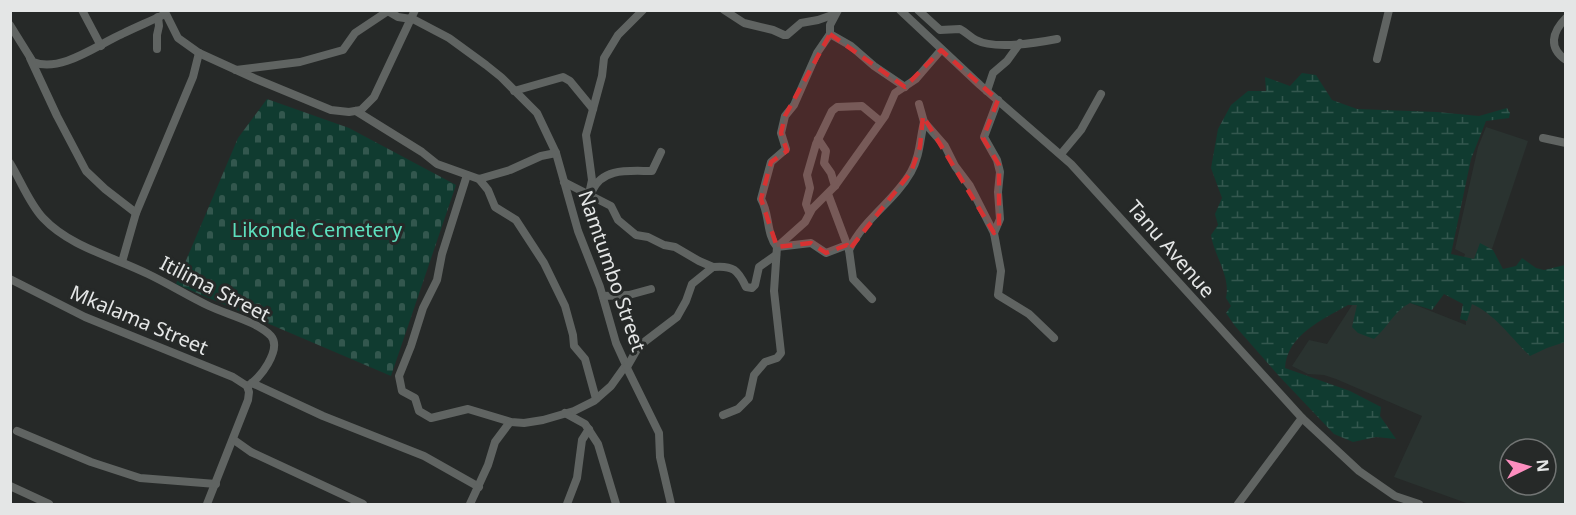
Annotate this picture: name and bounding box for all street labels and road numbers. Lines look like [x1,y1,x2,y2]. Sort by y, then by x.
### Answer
street label: Namtumbo Street [572,187,653,355]
street label: Tanu Avenue [1122,194,1221,303]
street label: Itilima Street [155,249,275,328]
street label: Mkalama Street [66,278,212,361]

